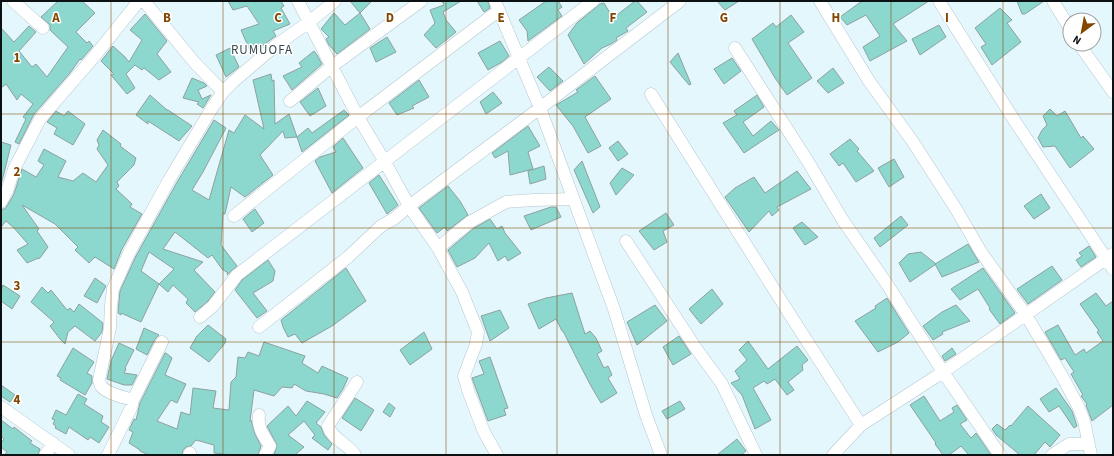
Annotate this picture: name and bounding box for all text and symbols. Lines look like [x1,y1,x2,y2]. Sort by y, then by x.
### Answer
text: A [51,9,60,27]
text: B [163,9,171,27]
text: C [274,9,282,27]
text: D [386,9,394,27]
text: E [497,9,505,27]
text: F [610,9,617,27]
text: G [720,9,728,27]
text: H [832,9,840,27]
text: I [945,9,949,27]
north arrow [1062,12,1102,52]
text: N [1070,32,1084,48]
district label: RUMUOFA [231,41,293,59]
text: 1 [14,49,21,67]
text: 2 [14,163,21,181]
text: 3 [14,277,21,295]
text: 4 [14,391,21,409]

